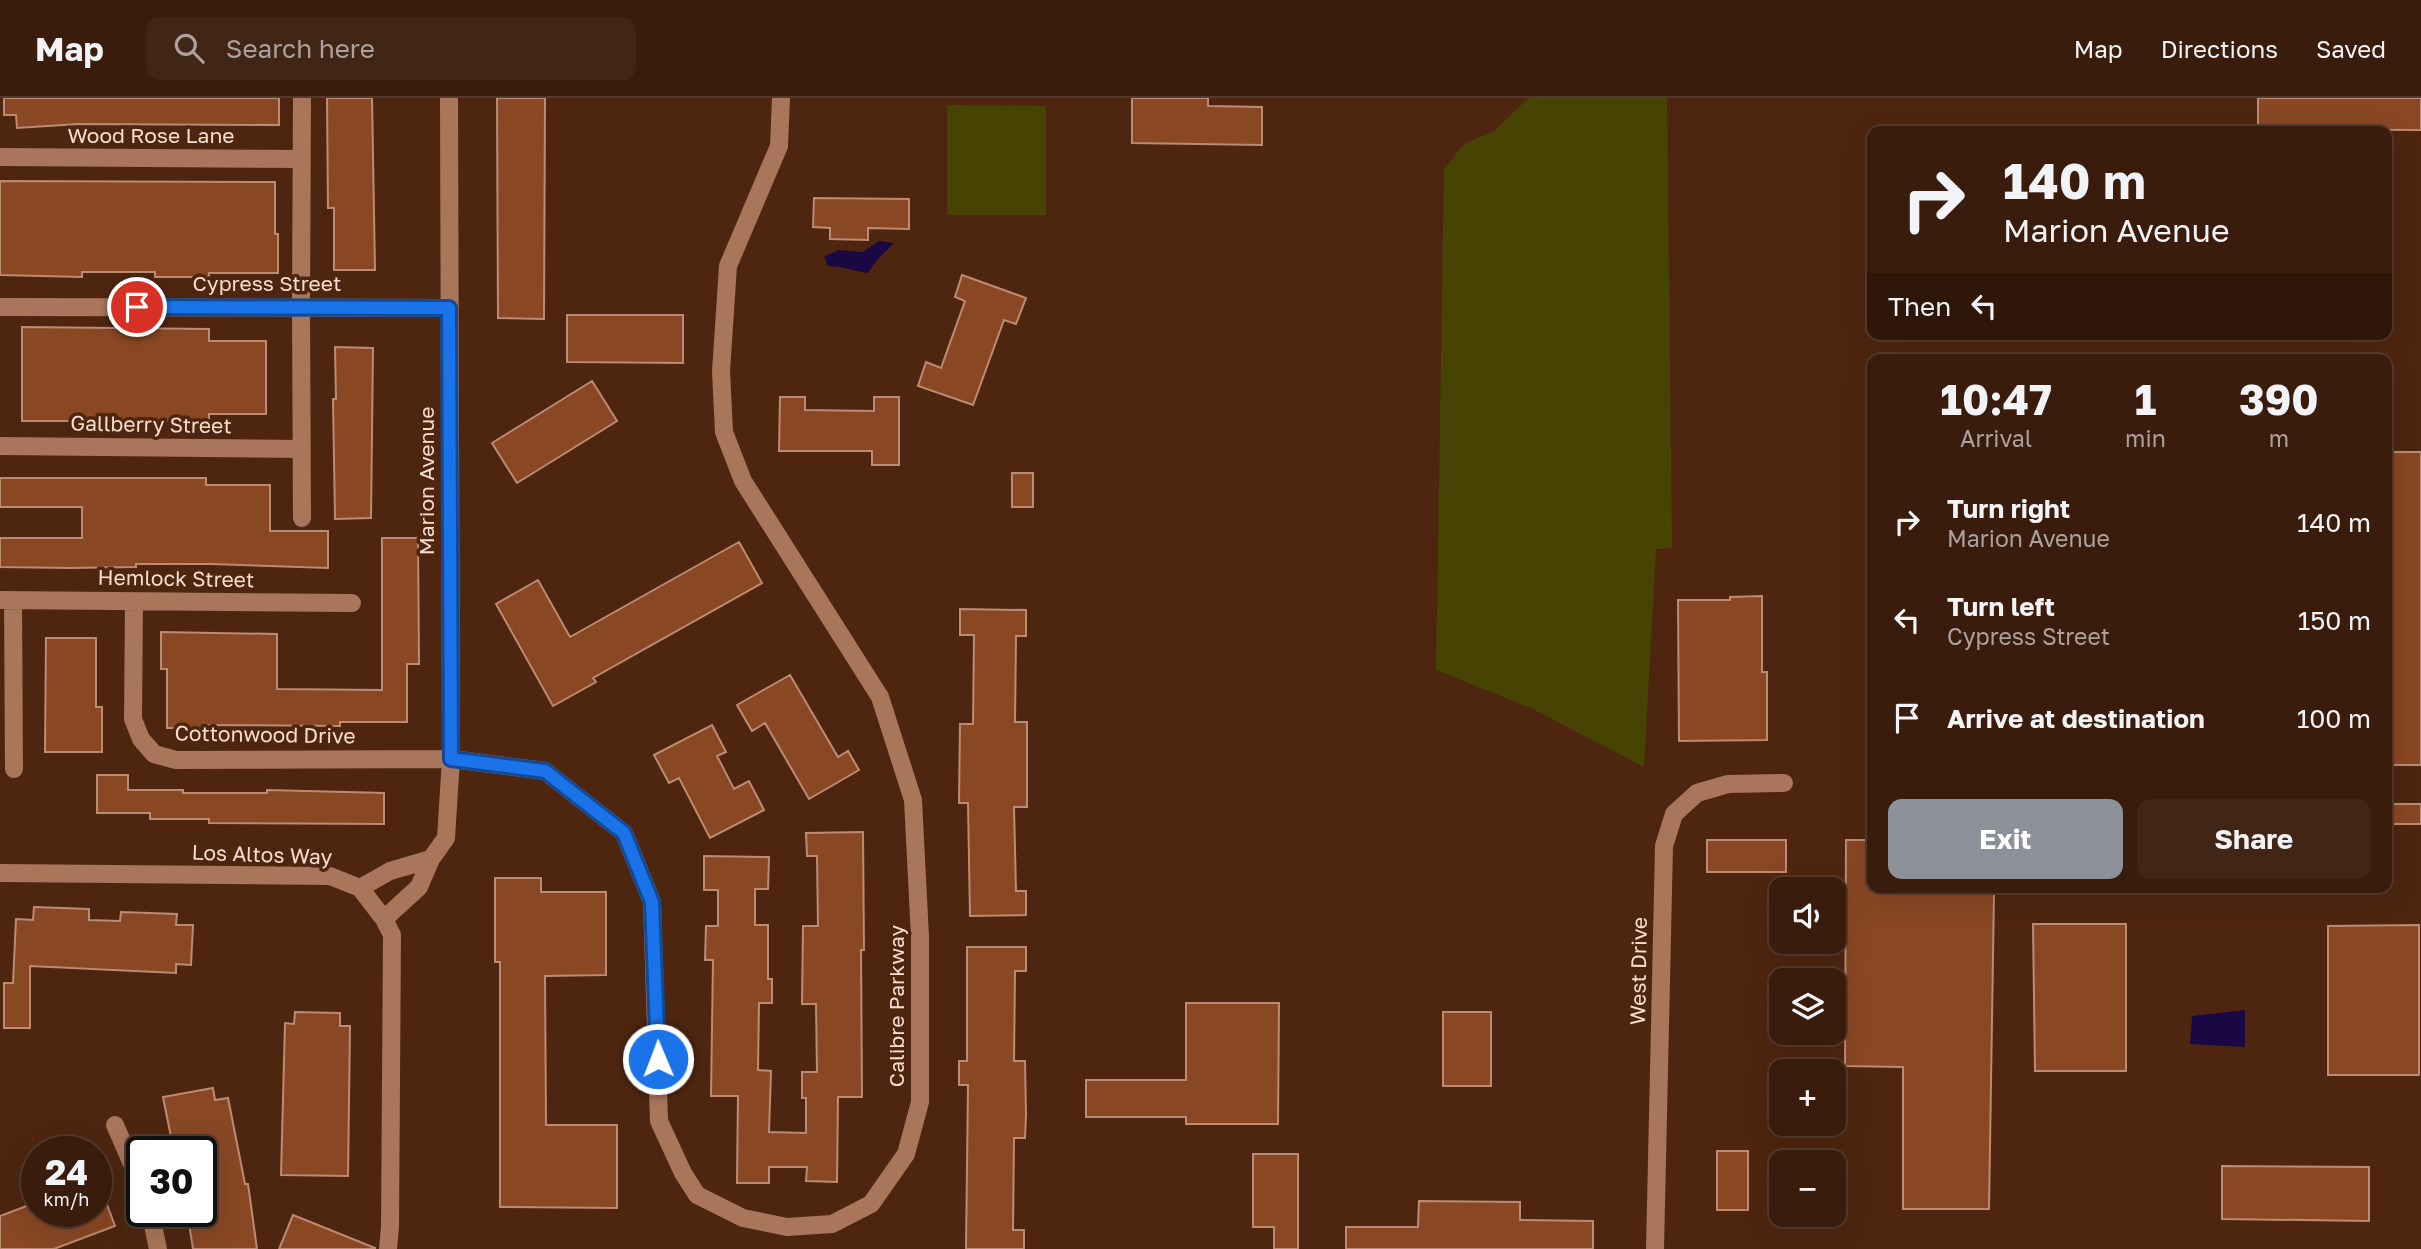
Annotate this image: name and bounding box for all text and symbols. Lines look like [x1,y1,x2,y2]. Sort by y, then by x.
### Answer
search box [146,17,636,80]
text: Map [35,29,104,68]
icon: search [170,29,208,67]
text: Search here [226,33,375,64]
text: Map [2074,34,2123,63]
text: Directions [2161,34,2278,63]
text: Saved [2316,34,2386,63]
street label: Wood Rose Lane [67,122,235,148]
text: 140 m [2003,151,2146,210]
icon: right [1888,154,1979,245]
text: Marion Avenue [2003,211,2230,249]
street label: Cypress Street [193,270,341,296]
pin [107,277,167,337]
icon: left [1965,287,2003,325]
icon: arrive [118,288,156,326]
text: Then [1888,291,1951,322]
text: 10:47 [1940,374,2052,424]
text: 1 [2135,374,2156,424]
text: 390 [2239,374,2319,424]
street label: Marion Avenue [413,407,439,555]
street label: Gallberry Street [70,410,232,438]
text: Arrival [1960,424,2032,452]
text: min [2125,424,2166,452]
text: m [2269,424,2289,452]
text: Turn right [1947,493,2070,524]
icon: right [1888,503,1926,541]
text: 140 m [2297,507,2371,538]
text: Marion Avenue [1947,524,2110,552]
street label: Hemlock Street [98,564,255,592]
text: Turn left [1947,591,2055,622]
icon: left [1888,601,1926,639]
text: 150 m [2298,605,2371,636]
text: Cypress Street [1947,622,2110,650]
icon: arrive [1888,699,1926,737]
text: Arrive at destination [1947,703,2205,734]
text: 100 m [2297,703,2371,734]
street label: Cottonwood Drive [174,719,356,749]
button: Exit [1888,799,2123,879]
button: Share [2137,799,2371,879]
street label: Los Altos Way [191,839,333,869]
map controls [1769,877,1846,1227]
button: sound [1769,877,1846,954]
street label: West Drive [1624,917,1652,1025]
street label: Calibre Parkway [883,925,909,1087]
button: layers [1769,968,1846,1045]
position arrow [621,1022,695,1096]
button: + [1769,1059,1846,1136]
speed limit sign: 30 [126,1136,217,1227]
button: − [1769,1150,1846,1227]
text: 24 [45,1151,88,1193]
text: km/h [44,1188,89,1210]

